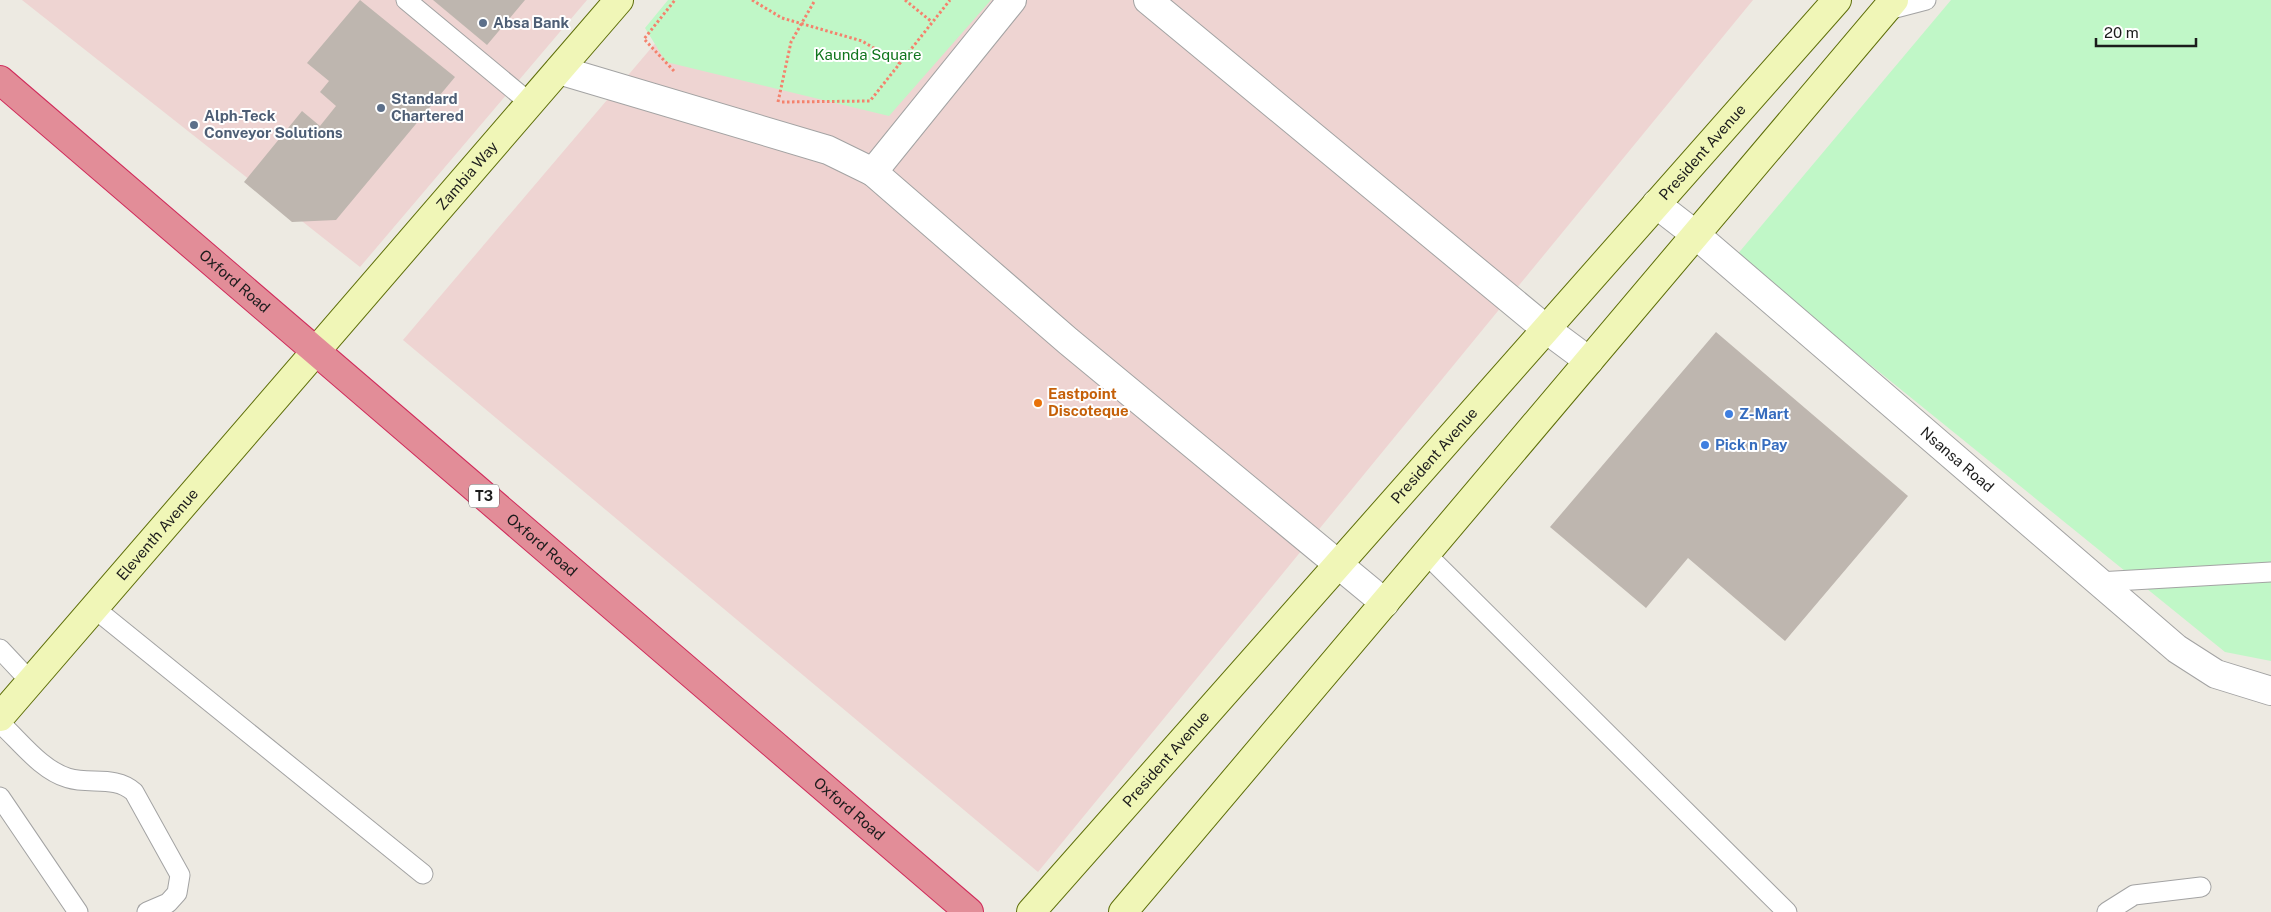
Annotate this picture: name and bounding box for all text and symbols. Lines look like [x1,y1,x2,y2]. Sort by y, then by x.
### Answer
place label: Absa Bank [493,14,569,31]
scale bar [2096,15,2196,47]
marker: Absa Bank [477,17,489,29]
text: 20 m [2104,24,2139,41]
park label: Kaunda Square [815,46,921,63]
place label: Standard Chartered [391,90,464,124]
street label: President Avenue [1655,101,1749,203]
marker: Standard Chartered [375,102,387,114]
place label: Alph-Teck Conveyor Solutions [204,107,343,141]
marker: Alph-Teck Conveyor Solutions [188,119,200,131]
street label: Zambia Way [433,138,501,213]
street label: Oxford Road [196,246,274,316]
place label: Eastpoint Discoteque [1048,385,1129,419]
marker: Eastpoint Discoteque [1032,397,1044,409]
street label: President Avenue [1387,404,1481,507]
place label: Z-Mart [1739,405,1789,422]
marker: Z-Mart [1723,408,1735,420]
street label: Nsansa Road [1917,423,1997,495]
place label: Pick n Pay [1715,436,1788,453]
marker: Pick n Pay [1699,439,1711,451]
road number: T3 [469,484,499,508]
street label: Eleventh Avenue [113,485,201,584]
street label: Oxford Road [503,510,581,580]
street label: President Avenue [1119,708,1212,810]
street label: Oxford Road [811,774,888,844]

